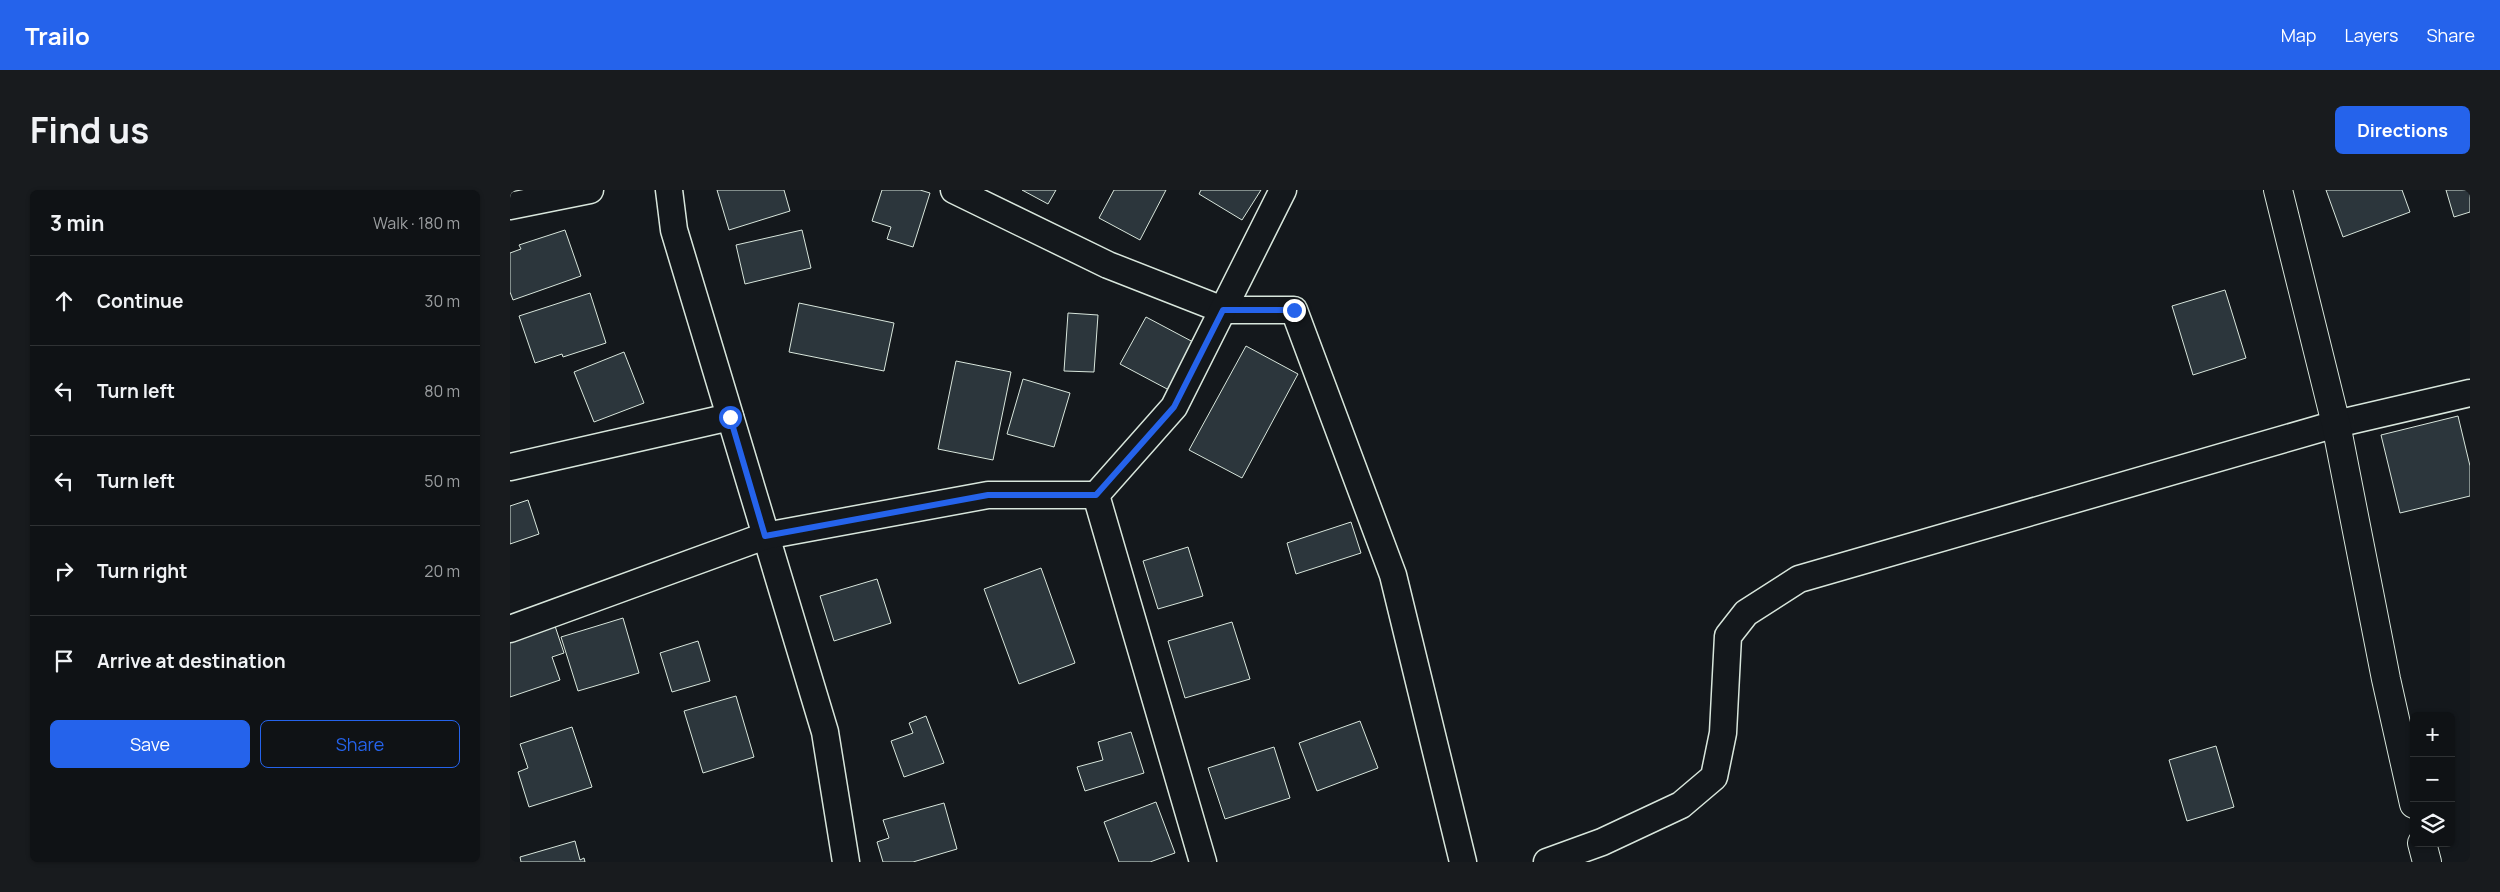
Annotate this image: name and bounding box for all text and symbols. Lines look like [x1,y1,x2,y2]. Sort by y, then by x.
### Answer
text: Trailo [25,19,90,52]
text: Map [2281,23,2316,47]
text: Layers [2344,23,2398,47]
text: Share [2426,23,2475,47]
text: Find us [30,106,149,154]
button: Directions [2335,106,2470,154]
text: 3 min [50,209,104,237]
text: Walk · 180 m [373,212,460,234]
icon: ahead [50,287,78,315]
text: Continue [97,288,183,314]
text: 30 m [425,290,460,312]
route end [1283,299,1306,322]
icon: left [50,377,78,405]
text: Turn left [97,378,175,404]
text: 80 m [424,380,460,402]
route start [719,406,742,429]
icon: left [50,467,78,495]
text: Turn left [97,468,175,494]
text: 50 m [424,470,460,492]
icon: right [50,557,78,585]
text: Turn right [97,558,187,584]
text: 20 m [424,560,460,582]
icon: arrive [50,647,78,675]
text: Arrive at destination [97,648,286,674]
map controls [2410,712,2455,847]
button: + [2410,712,2455,757]
button: Save [50,720,250,768]
button: Share [260,720,460,768]
button: − [2410,757,2455,802]
button: layers [2410,802,2455,847]

